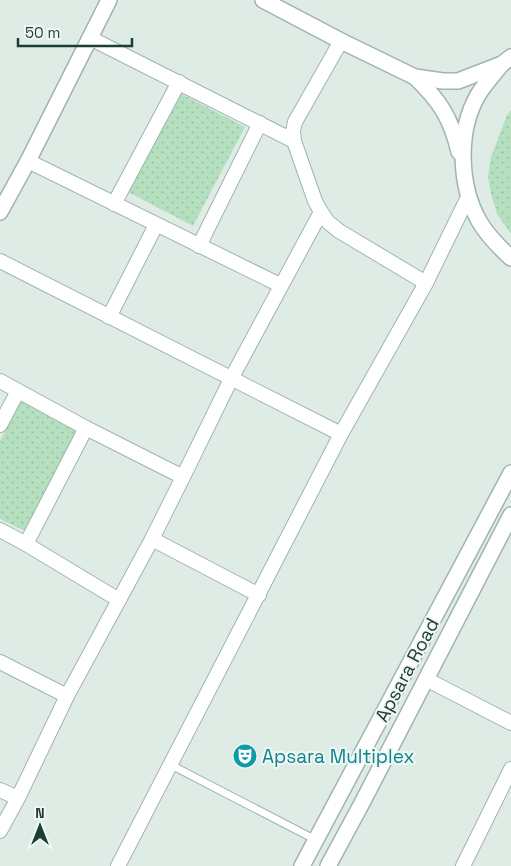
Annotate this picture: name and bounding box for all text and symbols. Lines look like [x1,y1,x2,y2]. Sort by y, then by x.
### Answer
scale bar [18,15,131,47]
text: 50 m [25,23,60,42]
street label: Apsara Road [369,614,445,726]
theatre icon: Apsara Multiplex [232,743,258,769]
place label: Apsara Multiplex [262,744,415,769]
north arrow [15,801,65,851]
text: N [35,804,45,822]

